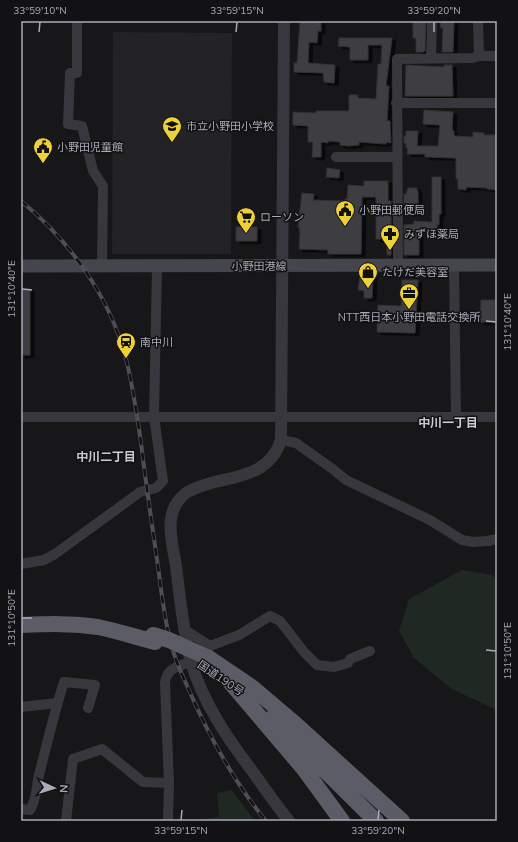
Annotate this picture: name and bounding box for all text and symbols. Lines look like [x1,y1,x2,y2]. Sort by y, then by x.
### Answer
text: 33°59'10"N [13,4,67,17]
text: 33°59'15"N [210,4,264,17]
text: 33°59'20"N [407,4,461,17]
school or university icon: 市立小野田小学校 [161,115,183,143]
place label: 市立小野田小学校 [186,119,274,133]
public building icon: 小野田児童館 [32,136,54,164]
place label: 小野田児童館 [57,140,123,154]
public building icon: 小野田郵便局 [334,199,356,227]
place label: 小野田郵便局 [359,203,425,217]
supermarket icon: ローソン [235,206,257,234]
place label: ローソン [260,210,304,224]
pharmacy icon: みずほ薬局 [379,223,401,251]
place label: みずほ薬局 [404,227,459,241]
street label: 小野田港線 [232,259,287,273]
text: 131°10'40"E [5,260,18,318]
shop icon: たけだ美容室 [357,261,379,289]
place label: たけだ美容室 [382,265,448,279]
office icon: NTT西日本小野田電話交換所 [398,282,420,310]
text: 131°10'40"E [501,293,514,351]
place label: NTT西日本小野田電話交換所 [338,310,481,324]
station icon: 南中川 [115,331,137,359]
place label: 南中川 [140,335,173,349]
district label: 中川一丁目 [418,415,478,430]
district label: 中川二丁目 [76,449,136,464]
text: 131°10'50"E [5,589,18,647]
text: 131°10'50"E [501,622,514,680]
street label: 国道190号 [195,657,247,699]
north arrow [34,768,74,808]
text: N [57,784,71,793]
text: 33°59'15"N [154,824,208,837]
text: 33°59'20"N [351,824,405,837]

